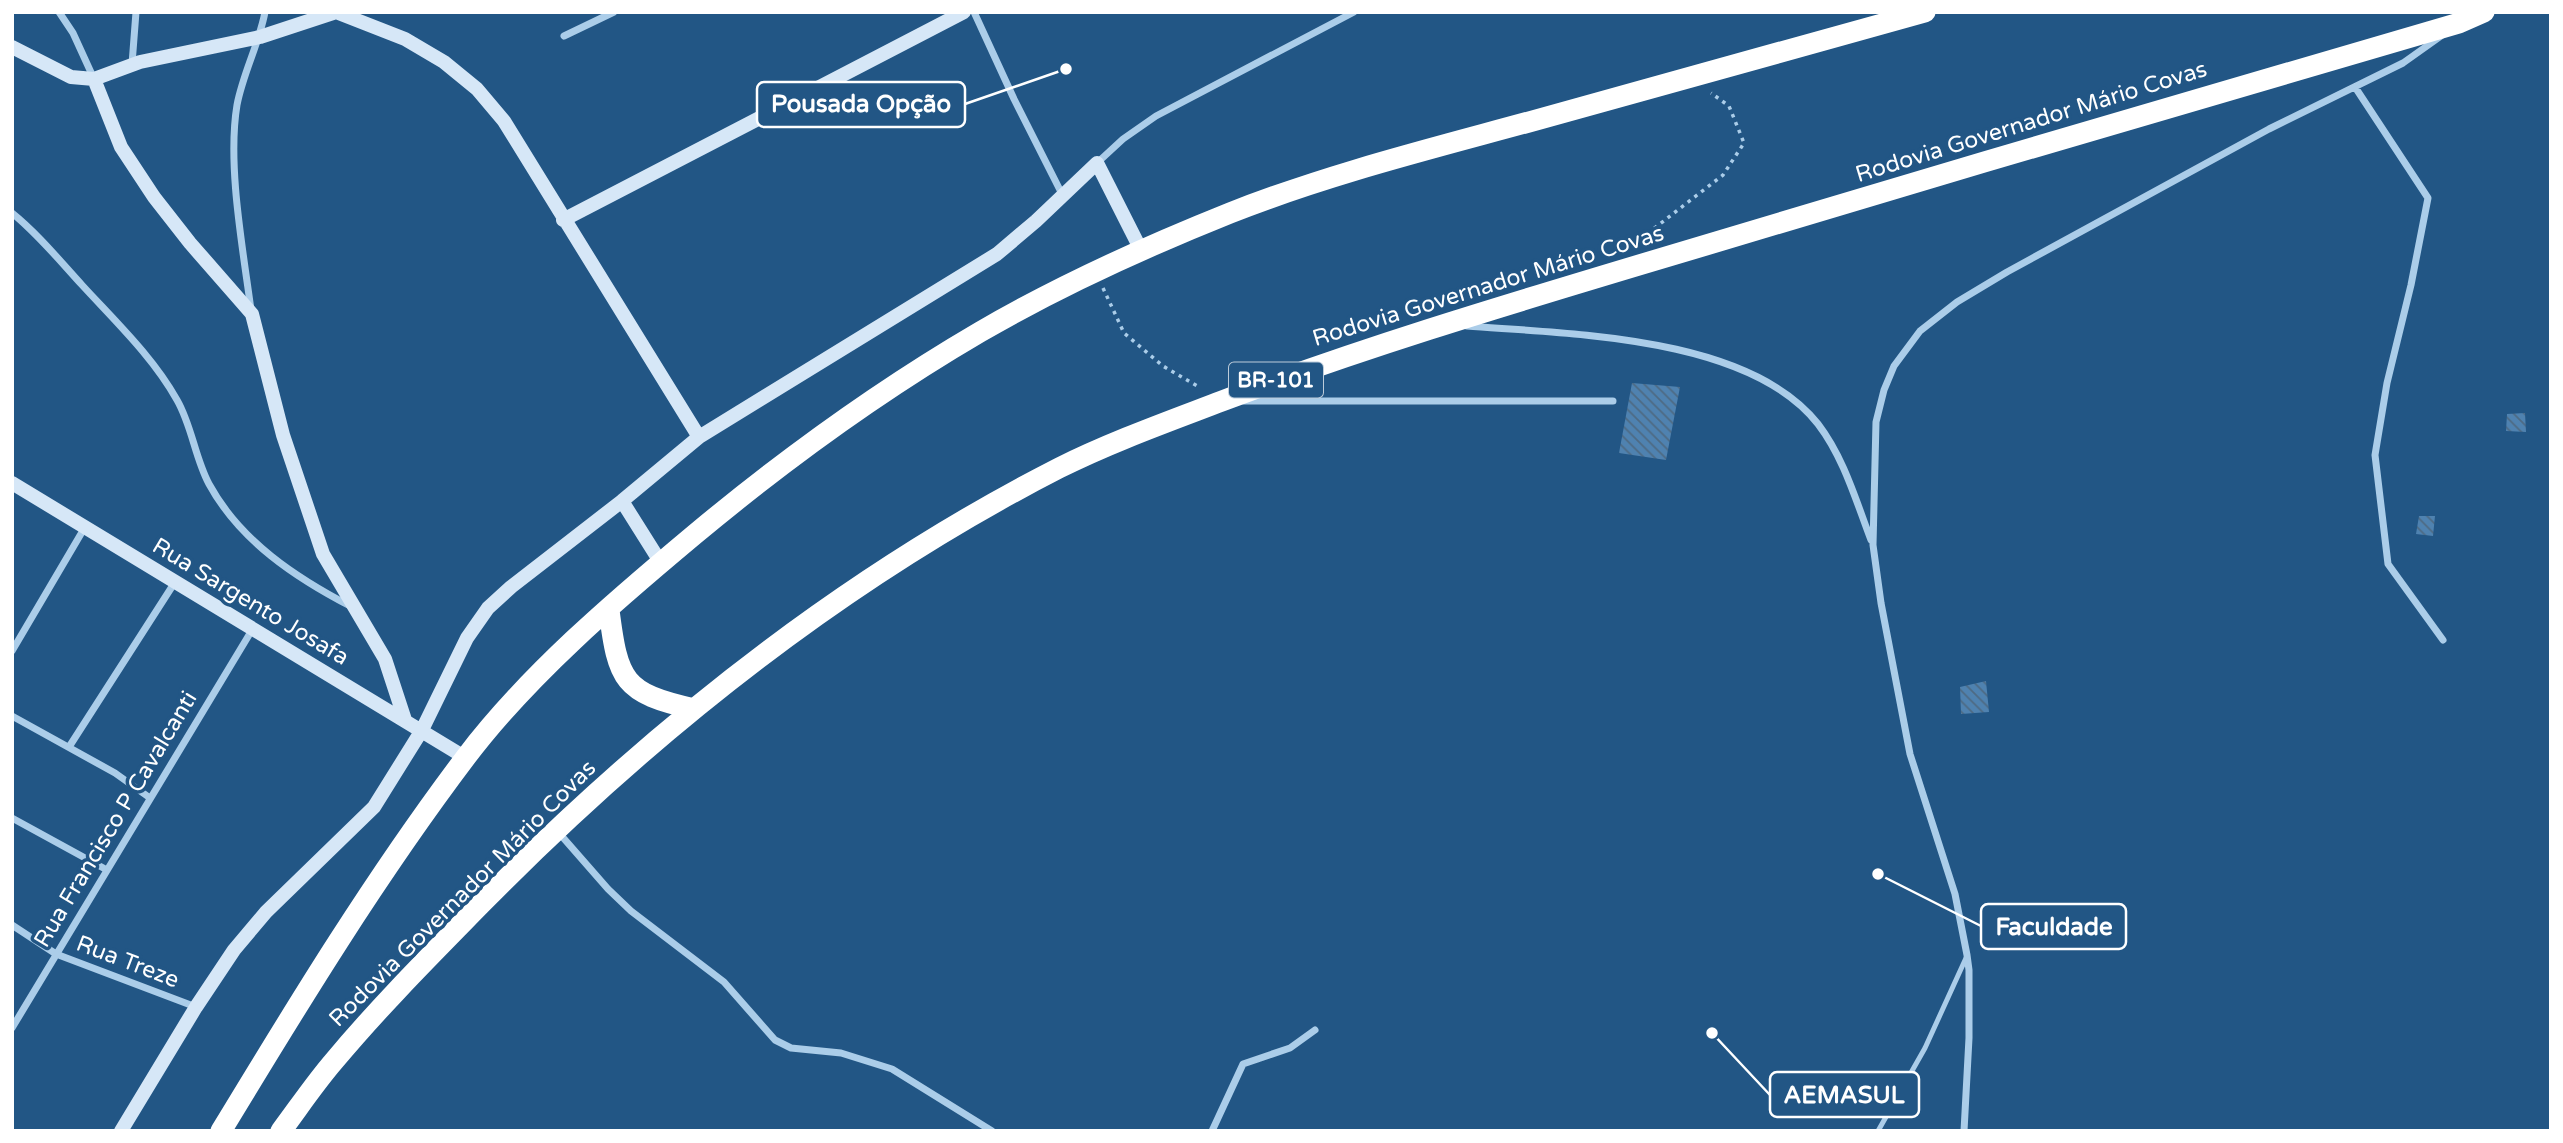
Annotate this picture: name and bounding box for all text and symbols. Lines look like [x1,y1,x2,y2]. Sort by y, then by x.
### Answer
street label: Rodovia Governador Mário Covas [1852,55,2210,189]
callout: Pousada Opção [757,82,965,127]
text: Pousada Opção [771,90,951,119]
street label: Rodovia Governador Mário Covas [1309,219,1667,353]
road number: BR-101 [1229,362,1323,398]
street label: Rua Sargento Josafa [147,532,354,672]
street label: Rua Francisco P Cavalcanti [28,686,204,953]
street label: Rodovia Governador Mário Covas [323,754,602,1033]
callout: Faculdade [1981,904,2126,949]
text: Faculdade [1996,913,2113,942]
street label: Rua Treze [72,930,183,994]
callout: AEMASUL [1770,1072,1919,1117]
text: AEMASUL [1783,1081,1905,1110]

